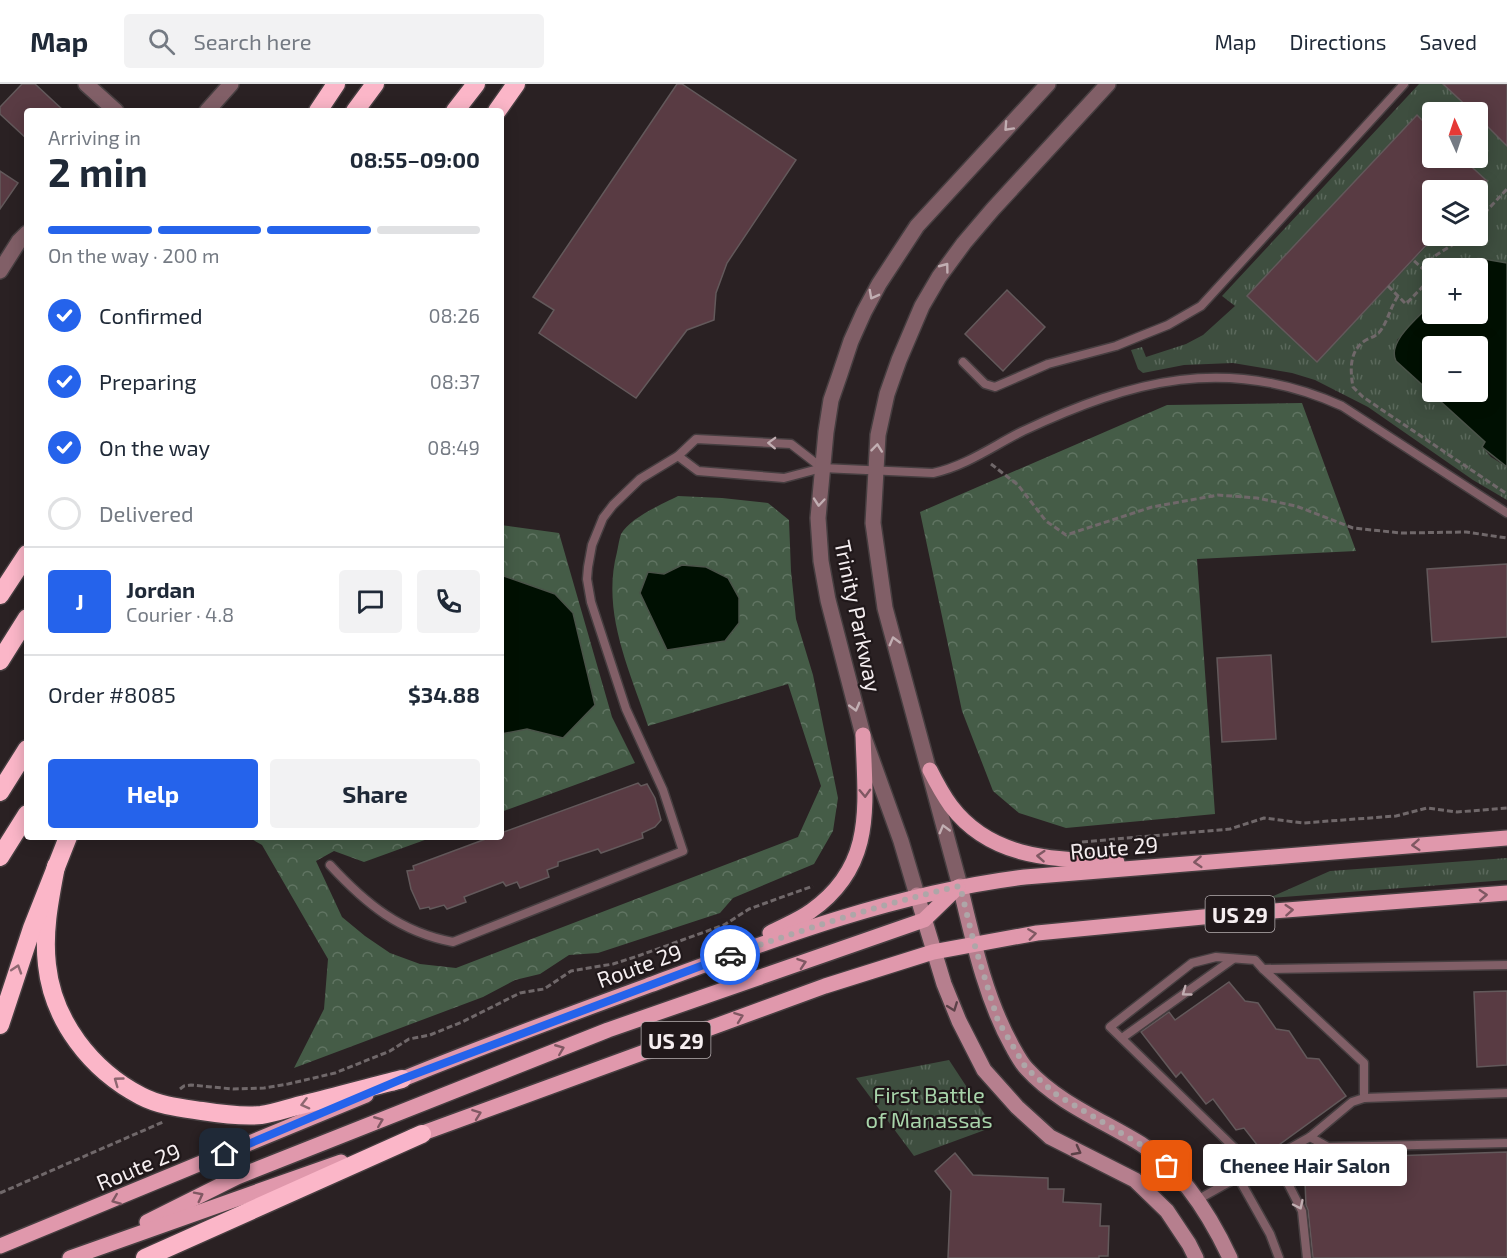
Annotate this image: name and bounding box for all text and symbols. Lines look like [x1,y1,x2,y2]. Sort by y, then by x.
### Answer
search box [124,14,544,68]
text: Map [30,24,88,58]
icon: search [145,25,178,58]
text: Search here [193,28,312,54]
text: Map [1214,29,1257,54]
text: Directions [1290,29,1386,54]
text: Saved [1419,29,1477,54]
north arrow [1422,102,1488,168]
map controls [1422,102,1488,402]
one-way arrow [1004,120,1015,131]
text: Arriving in [48,125,141,149]
text: 08:55–09:00 [350,146,480,172]
text: 2 min [48,148,148,195]
button: layers [1422,180,1488,246]
text: On the way · 200 m [48,243,220,267]
button: + [1422,258,1488,324]
one-way arrow [938,263,949,274]
one-way arrow [869,289,880,299]
icon: check [48,299,81,332]
text: Confirmed [99,302,203,328]
text: 08:26 [428,303,480,327]
button: − [1422,336,1488,402]
icon: check [48,365,81,398]
text: Preparing [99,368,197,394]
text: 08:37 [430,369,480,393]
icon: check [48,431,81,464]
text: On the way [99,434,210,460]
text: 08:49 [427,435,480,459]
one-way arrow [767,436,776,449]
one-way arrow [870,444,883,453]
one-way arrow [813,497,826,506]
text: Delivered [99,500,194,526]
street label: Trinity Parkway [830,538,888,695]
button: chat [339,570,402,633]
button: phone [417,570,480,633]
text: Jordan [126,576,195,602]
text: J [75,588,84,614]
text: Courier · 4.8 [126,602,234,626]
one-way arrow [888,636,901,646]
text: Order #8085 [48,681,176,707]
text: $34.88 [408,681,480,707]
one-way arrow [848,702,861,712]
button: Help [48,759,258,828]
button: Share [270,759,480,828]
one-way arrow [858,789,871,798]
one-way arrow [939,824,951,835]
street label: Route 29 [1069,830,1159,864]
one-way arrow [1412,839,1421,852]
one-way arrow [1036,850,1045,863]
one-way arrow [1194,855,1203,868]
one-way arrow [1479,889,1488,902]
road number: US 29 [1206,896,1274,932]
one-way arrow [1284,904,1293,917]
courier [700,925,760,985]
one-way arrow [1027,929,1037,941]
street label: Route 29 [593,938,685,992]
icon: car [714,939,747,972]
one-way arrow [797,958,807,971]
one-way arrow [10,964,23,975]
one-way arrow [1182,985,1193,996]
one-way arrow [946,1001,958,1012]
one-way arrow [733,1011,743,1024]
road number: US 29 [642,1022,710,1058]
one-way arrow [554,1044,565,1056]
one-way arrow [114,1077,125,1088]
park label: First Battle of Manassas [865,1081,993,1132]
one-way arrow [300,1096,310,1109]
one-way arrow [471,1108,482,1121]
one-way arrow [373,1115,384,1128]
pin [199,1128,250,1179]
street label: Route 29 [92,1137,184,1195]
icon: home [208,1137,241,1170]
pin [1141,1140,1192,1191]
one-way arrow [1071,1144,1082,1155]
callout: Chenee Hair Salon [1203,1145,1407,1187]
icon: bag [1150,1149,1183,1182]
text: Chenee Hair Salon [1220,1153,1390,1177]
one-way arrow [193,1191,204,1203]
one-way arrow [111,1193,122,1205]
one-way arrow [1291,1198,1303,1209]

